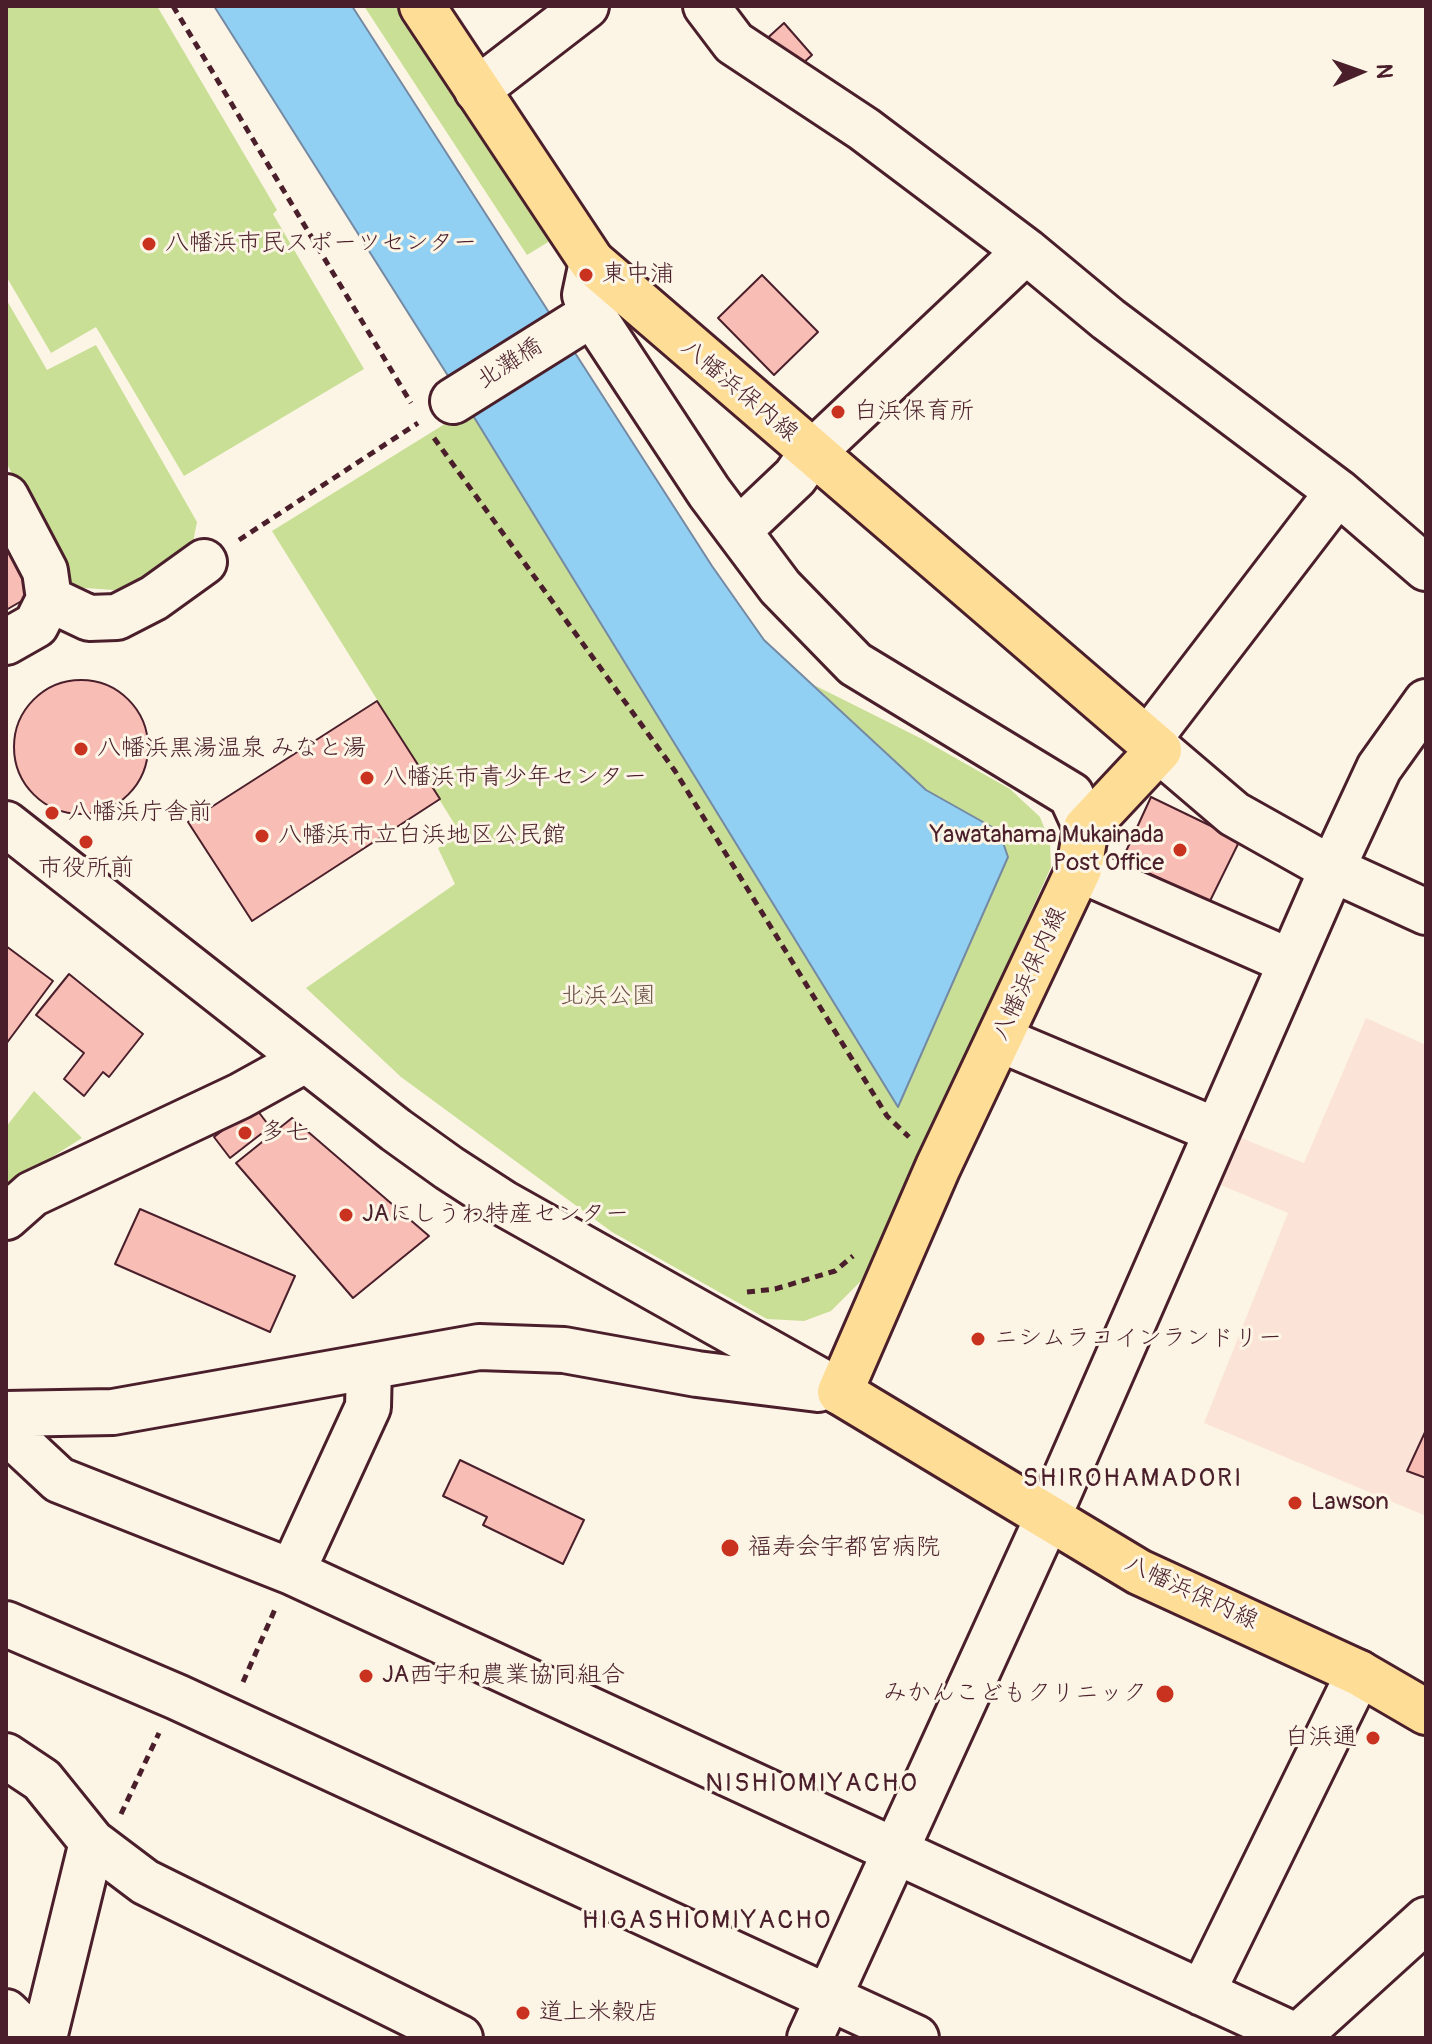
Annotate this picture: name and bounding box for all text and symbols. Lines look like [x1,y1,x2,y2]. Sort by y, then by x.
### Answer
north arrow [1320,32,1400,112]
text: N [1370,63,1398,79]
place label: 八幡浜市民スポーツセンター [165,230,477,258]
marker: 八幡浜市民スポーツセンター [140,235,158,253]
place label: 東中浦 [602,261,674,289]
marker: 東中浦 [577,266,595,284]
street label: 北灘橋 [472,332,548,396]
street label: 八幡浜保内線 [675,334,803,448]
place label: 白浜保育所 [854,398,974,426]
marker: 白浜保育所 [829,403,847,421]
place label: 八幡浜黒湯温泉 みなと湯 [97,735,366,763]
marker: 八幡浜黒湯温泉 みなと湯 [72,740,90,758]
place label: 八幡浜市青少年センター [383,764,647,792]
marker: 八幡浜市青少年センター [358,769,376,787]
place label: 八幡浜庁舎前 [68,799,212,827]
marker: 八幡浜庁舎前 [43,804,61,822]
place label: 八幡浜市立白浜地区公民館 [278,822,566,850]
place label: Yawatahama Mukainada Post Office [930,822,1164,878]
marker: 八幡浜市立白浜地区公民館 [253,827,271,845]
marker: 市役所前 [77,833,95,851]
marker: Yawatahama Mukainada Post Office [1171,841,1189,859]
place label: 市役所前 [38,855,134,883]
street label: 八幡浜保内線 [987,903,1073,1045]
park label: 北浜公園 [560,983,656,1011]
place label: 多七 [261,1119,309,1147]
marker: 多七 [236,1124,254,1142]
place label: JAにしうわ特産センター [362,1201,629,1229]
marker: JAにしうわ特産センター [337,1206,355,1224]
place label: ニシムラコインランドリー [994,1325,1282,1353]
marker: ニシムラコインランドリー [969,1330,987,1348]
district label: SHIROHAMADORI [1023,1463,1243,1495]
place label: Lawson [1311,1489,1389,1517]
marker: Lawson [1286,1494,1304,1512]
place label: 福寿会宇都宮病院 [748,1534,940,1562]
marker: 福寿会宇都宮病院 [719,1537,741,1559]
street label: 八幡浜保内線 [1120,1550,1262,1636]
place label: JA西宇和農業協同組合 [382,1662,625,1690]
marker: JA西宇和農業協同組合 [357,1667,375,1685]
place label: みかんこどもクリニック [883,1680,1147,1708]
marker: みかんこどもクリニック [1154,1683,1176,1705]
place label: 白浜通 [1285,1724,1357,1752]
marker: 白浜通 [1364,1729,1382,1747]
district label: NISHIOMIYACHO [705,1768,919,1800]
district label: HIGASHIOMIYACHO [582,1905,832,1937]
place label: 道上米穀店 [539,1999,659,2027]
marker: 道上米穀店 [514,2004,532,2022]

